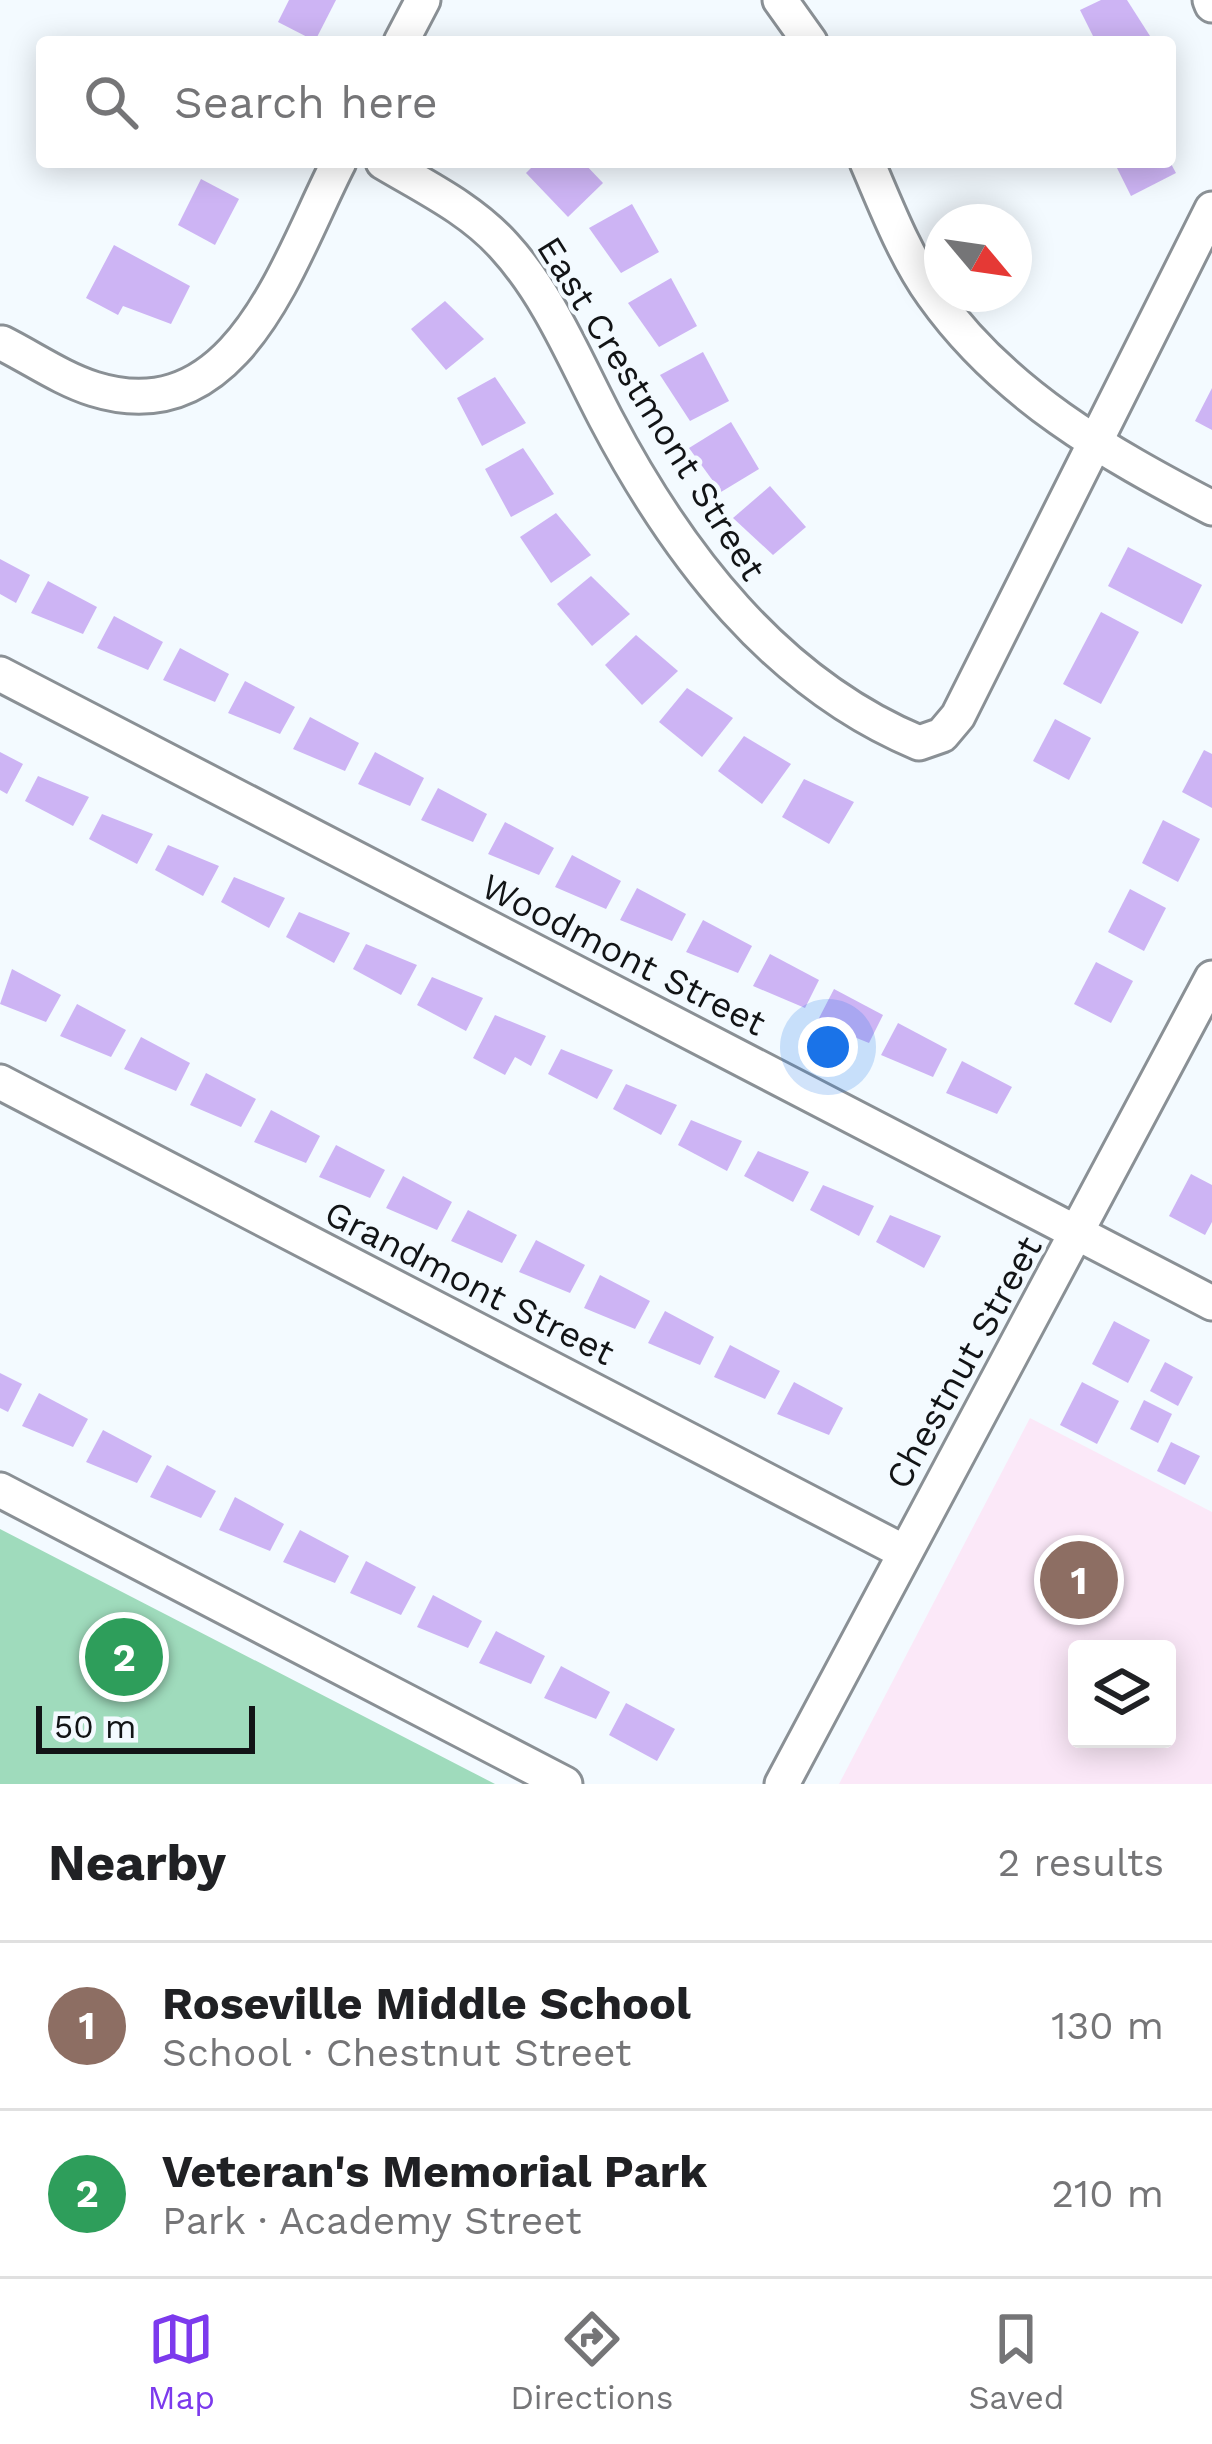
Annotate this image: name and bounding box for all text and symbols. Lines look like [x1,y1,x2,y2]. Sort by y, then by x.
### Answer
search box [36,36,1176,168]
icon: search [78,69,144,135]
text: Search here [174,76,438,129]
north arrow [924,204,1032,312]
street label: East Crestmont Street [528,229,774,588]
street label: Woodmont Street [475,865,772,1045]
your location [798,1017,858,1077]
street label: Grandmont Street [318,1192,621,1374]
street label: Chestnut Street [877,1229,1051,1496]
pin: 1 [1040,1535,1118,1625]
pin: 2 [85,1612,163,1702]
map controls [1068,1640,1176,1748]
button: layers [1068,1640,1176,1748]
scale bar [36,1700,255,1753]
text: 50 m [54,1707,136,1746]
text: Nearby [48,1833,226,1892]
text: 2 results [998,1840,1164,1885]
text: Roseville Middle School [162,1977,691,2030]
text: 1 [79,2003,95,2048]
text: 130 m [1051,2003,1164,2048]
text: School · Chestnut Street [162,2030,631,2075]
text: Veteran's Memorial Park [162,2145,707,2198]
text: 2 [75,2171,99,2216]
text: 210 m [1051,2171,1164,2216]
text: Park · Academy Street [162,2198,582,2243]
tab: Map [148,2306,215,2417]
tab: Directions [510,2306,673,2417]
tab: Saved [969,2306,1064,2417]

